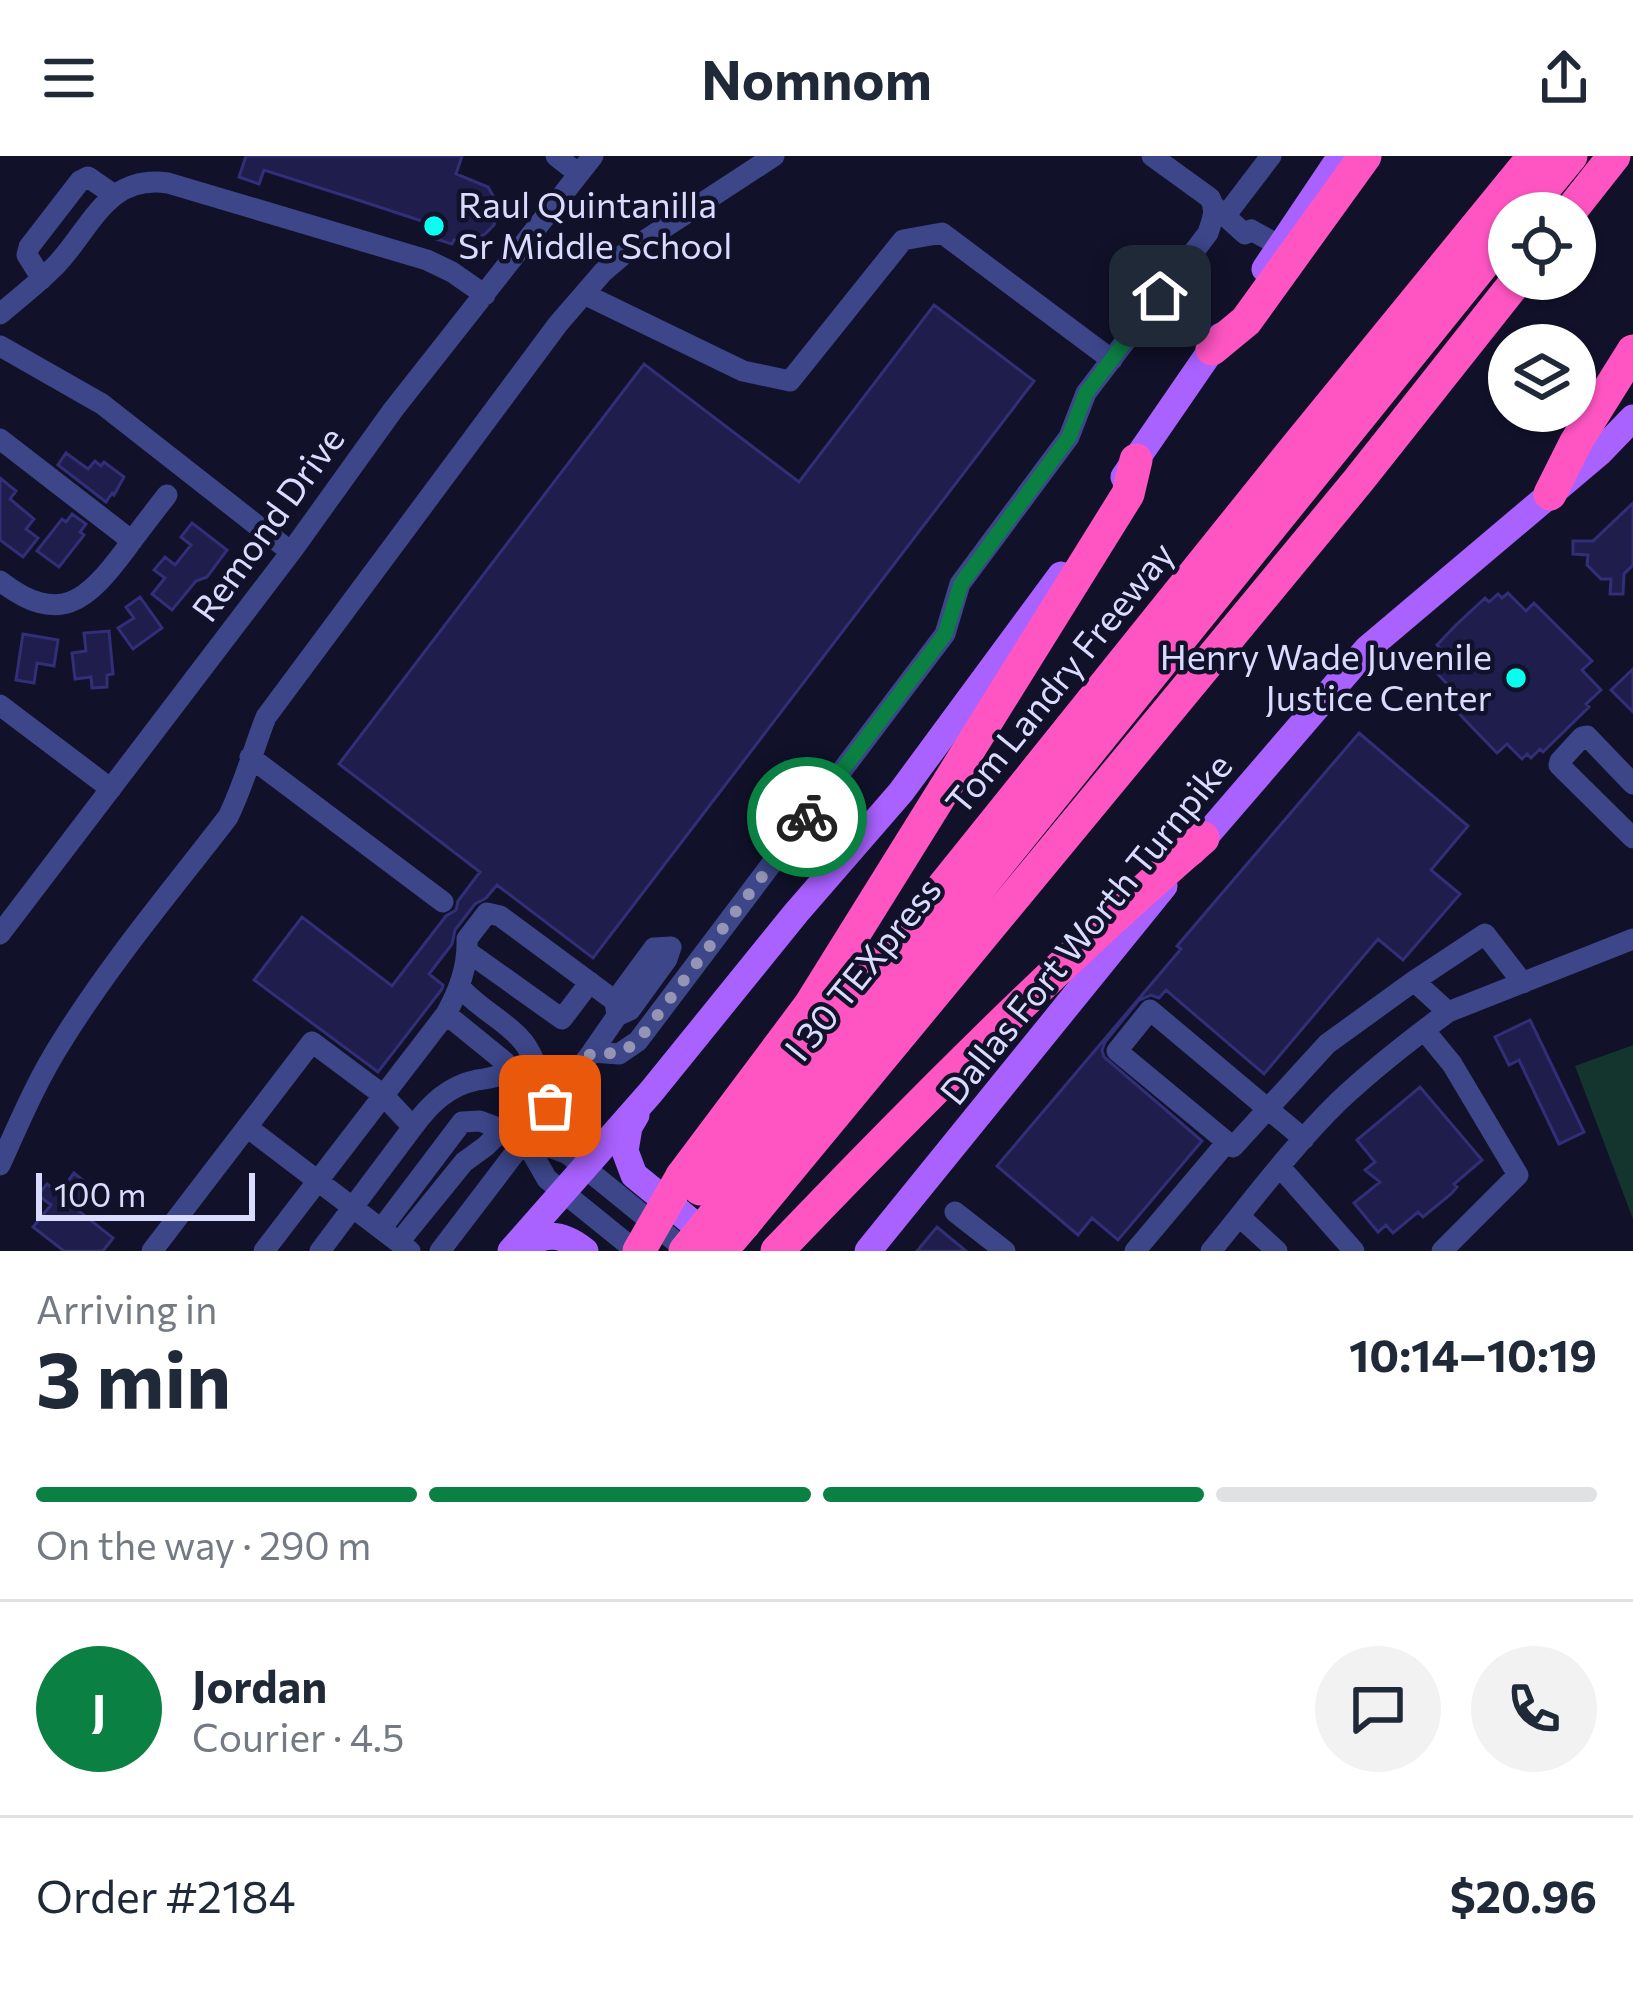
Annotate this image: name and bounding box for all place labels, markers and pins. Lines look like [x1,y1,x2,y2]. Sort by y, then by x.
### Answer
place label: Raul Quintanilla Sr Middle School [458,181,732,266]
marker: Raul Quintanilla Sr Middle School [421,213,447,239]
pin [1109,245,1211,347]
place label: Henry Wade Juvenile Justice Center [1160,633,1492,718]
marker: Henry Wade Juvenile Justice Center [1503,665,1529,691]
pin [499,1055,601,1157]

